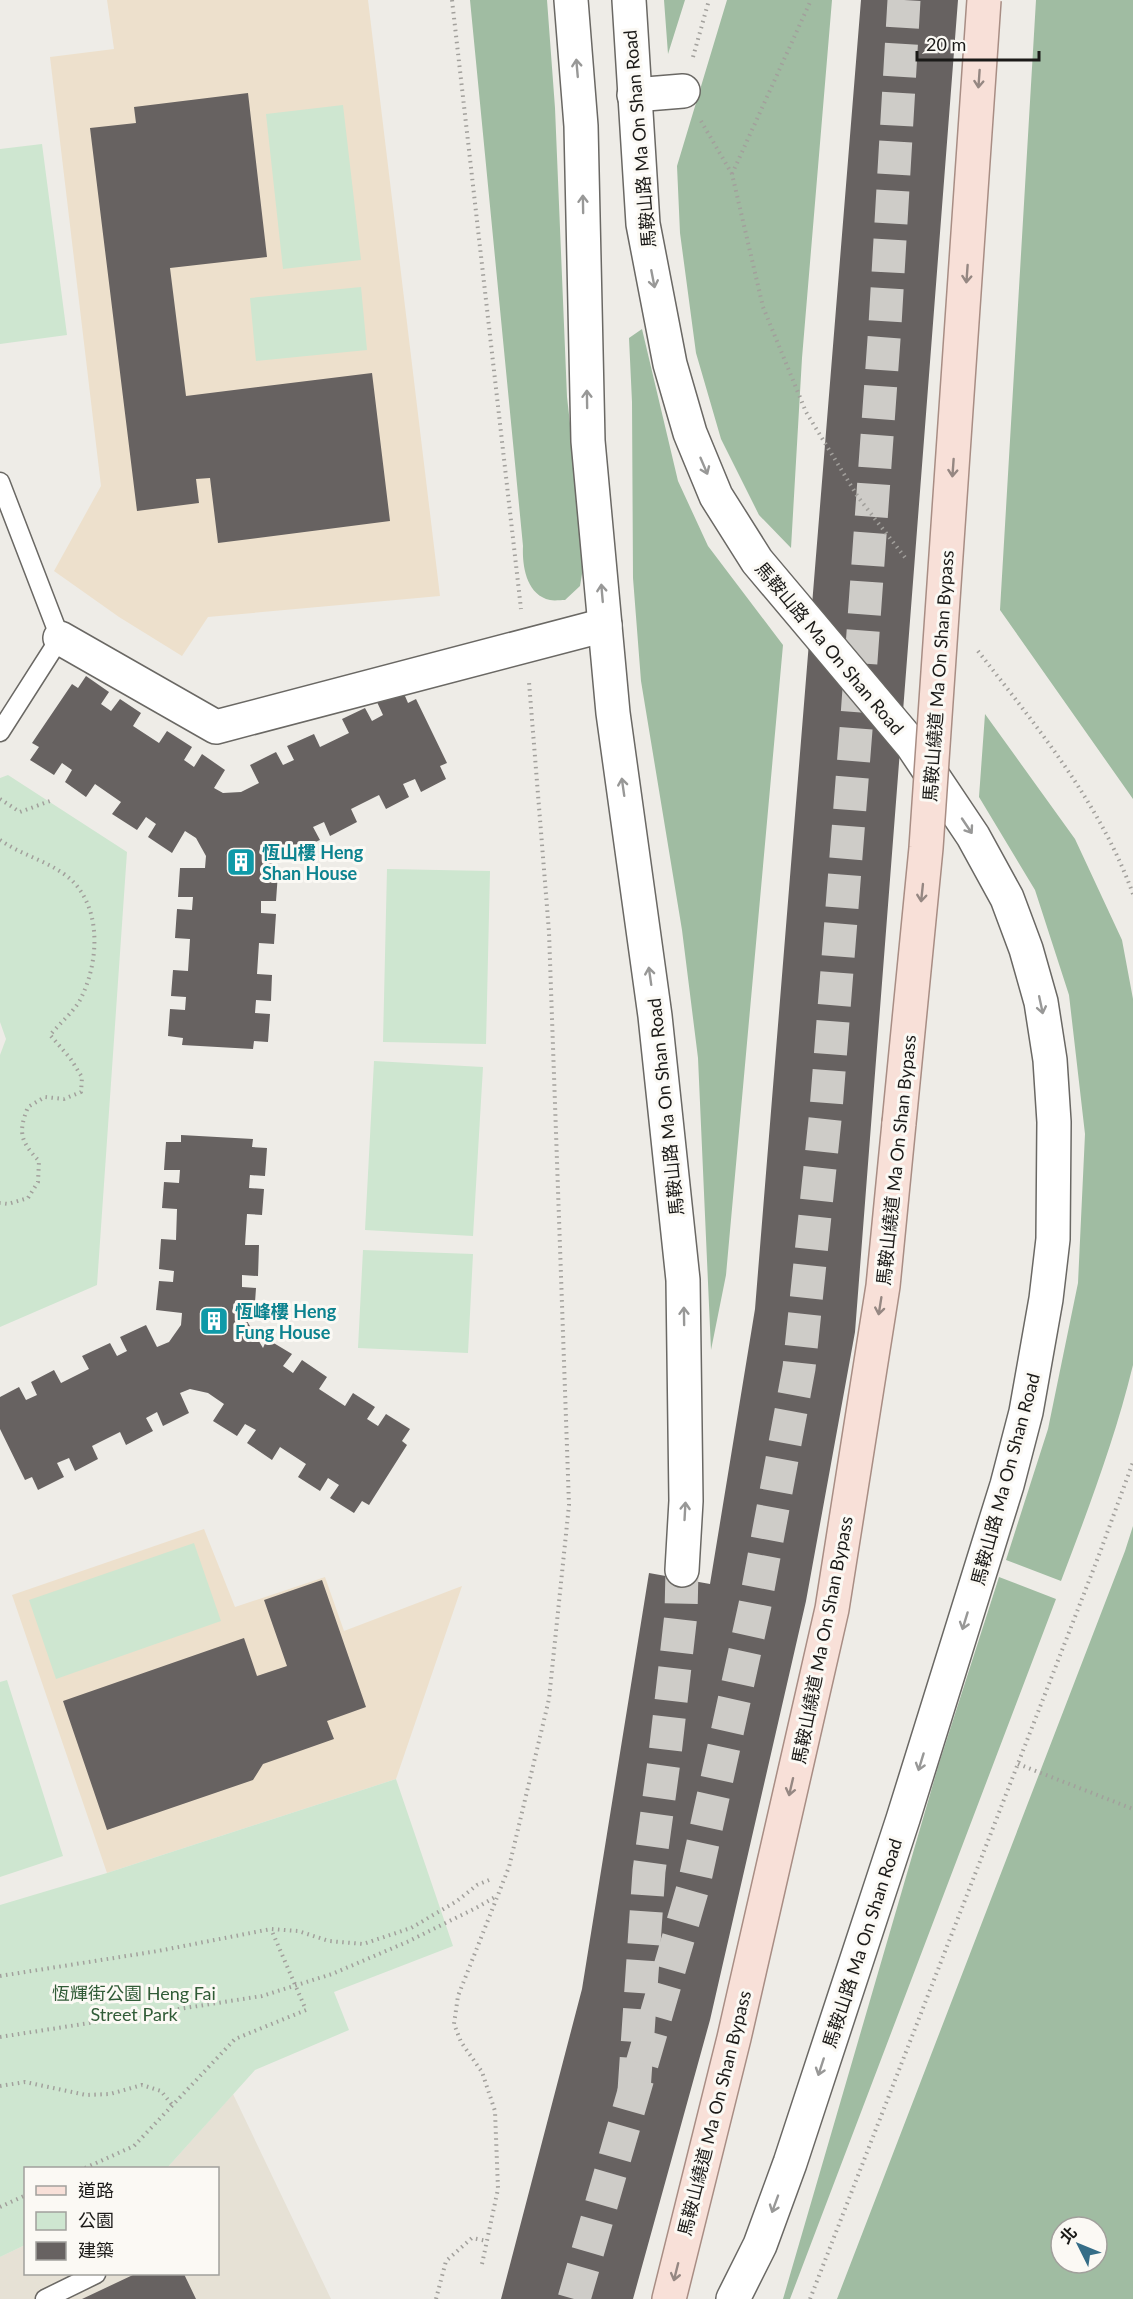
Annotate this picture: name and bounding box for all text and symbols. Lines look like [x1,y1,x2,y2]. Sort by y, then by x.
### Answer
scale bar [917,24,1038,62]
street label: 馬鞍山路 Ma On Shan Road [619,29,659,249]
text: 20 m [926,33,966,55]
one-way arrow [571,58,582,78]
one-way arrow [973,69,984,89]
one-way arrow [577,194,589,214]
one-way arrow [961,263,972,283]
one-way arrow [648,268,659,288]
one-way arrow [581,389,593,409]
one-way arrow [699,457,710,475]
one-way arrow [947,458,958,478]
street label: 馬鞍山繞道 Ma On Shan Bypass [918,549,958,802]
street label: 馬鞍山路 Ma On Shan Road [751,557,909,739]
one-way arrow [596,583,607,603]
one-way arrow [618,777,629,797]
one-way arrow [960,817,973,834]
place label: 恆山樓 Heng Shan House [262,841,364,884]
building icon: 恆山樓 Heng Shan House [225,846,257,878]
one-way arrow [916,883,927,903]
one-way arrow [644,967,655,987]
one-way arrow [1036,995,1047,1014]
street label: 馬鞍山路 Ma On Shan Road [643,997,687,1217]
street label: 馬鞍山繞道 Ma On Shan Bypass [872,1033,920,1286]
one-way arrow [875,1296,886,1316]
place label: 恆峰樓 Heng Fung House [235,1300,337,1343]
building icon: 恆峰樓 Heng Fung House [198,1305,230,1337]
one-way arrow [678,1307,690,1327]
street label: 馬鞍山路 Ma On Shan Road [966,1371,1044,1587]
one-way arrow [680,1502,691,1522]
street label: 馬鞍山繞道 Ma On Shan Bypass [787,1514,857,1766]
one-way arrow [959,1611,970,1630]
one-way arrow [915,1752,926,1771]
one-way arrow [785,1777,797,1796]
street label: 馬鞍山路 Ma On Shan Road [818,1836,906,2050]
park label: 恆輝街公園 Heng Fai Street Park [52,1982,216,2025]
street label: 馬鞍山繞道 Ma On Shan Bypass [673,1988,755,2238]
one-way arrow [814,2057,825,2076]
legend [24,2167,219,2275]
text: 道路 [78,2179,114,2201]
one-way arrow [768,2194,779,2213]
text: 公園 [78,2209,114,2231]
north arrow [1049,2215,1109,2275]
text: 北 [1055,2222,1080,2247]
text: 建築 [78,2239,114,2261]
one-way arrow [669,2262,681,2281]

